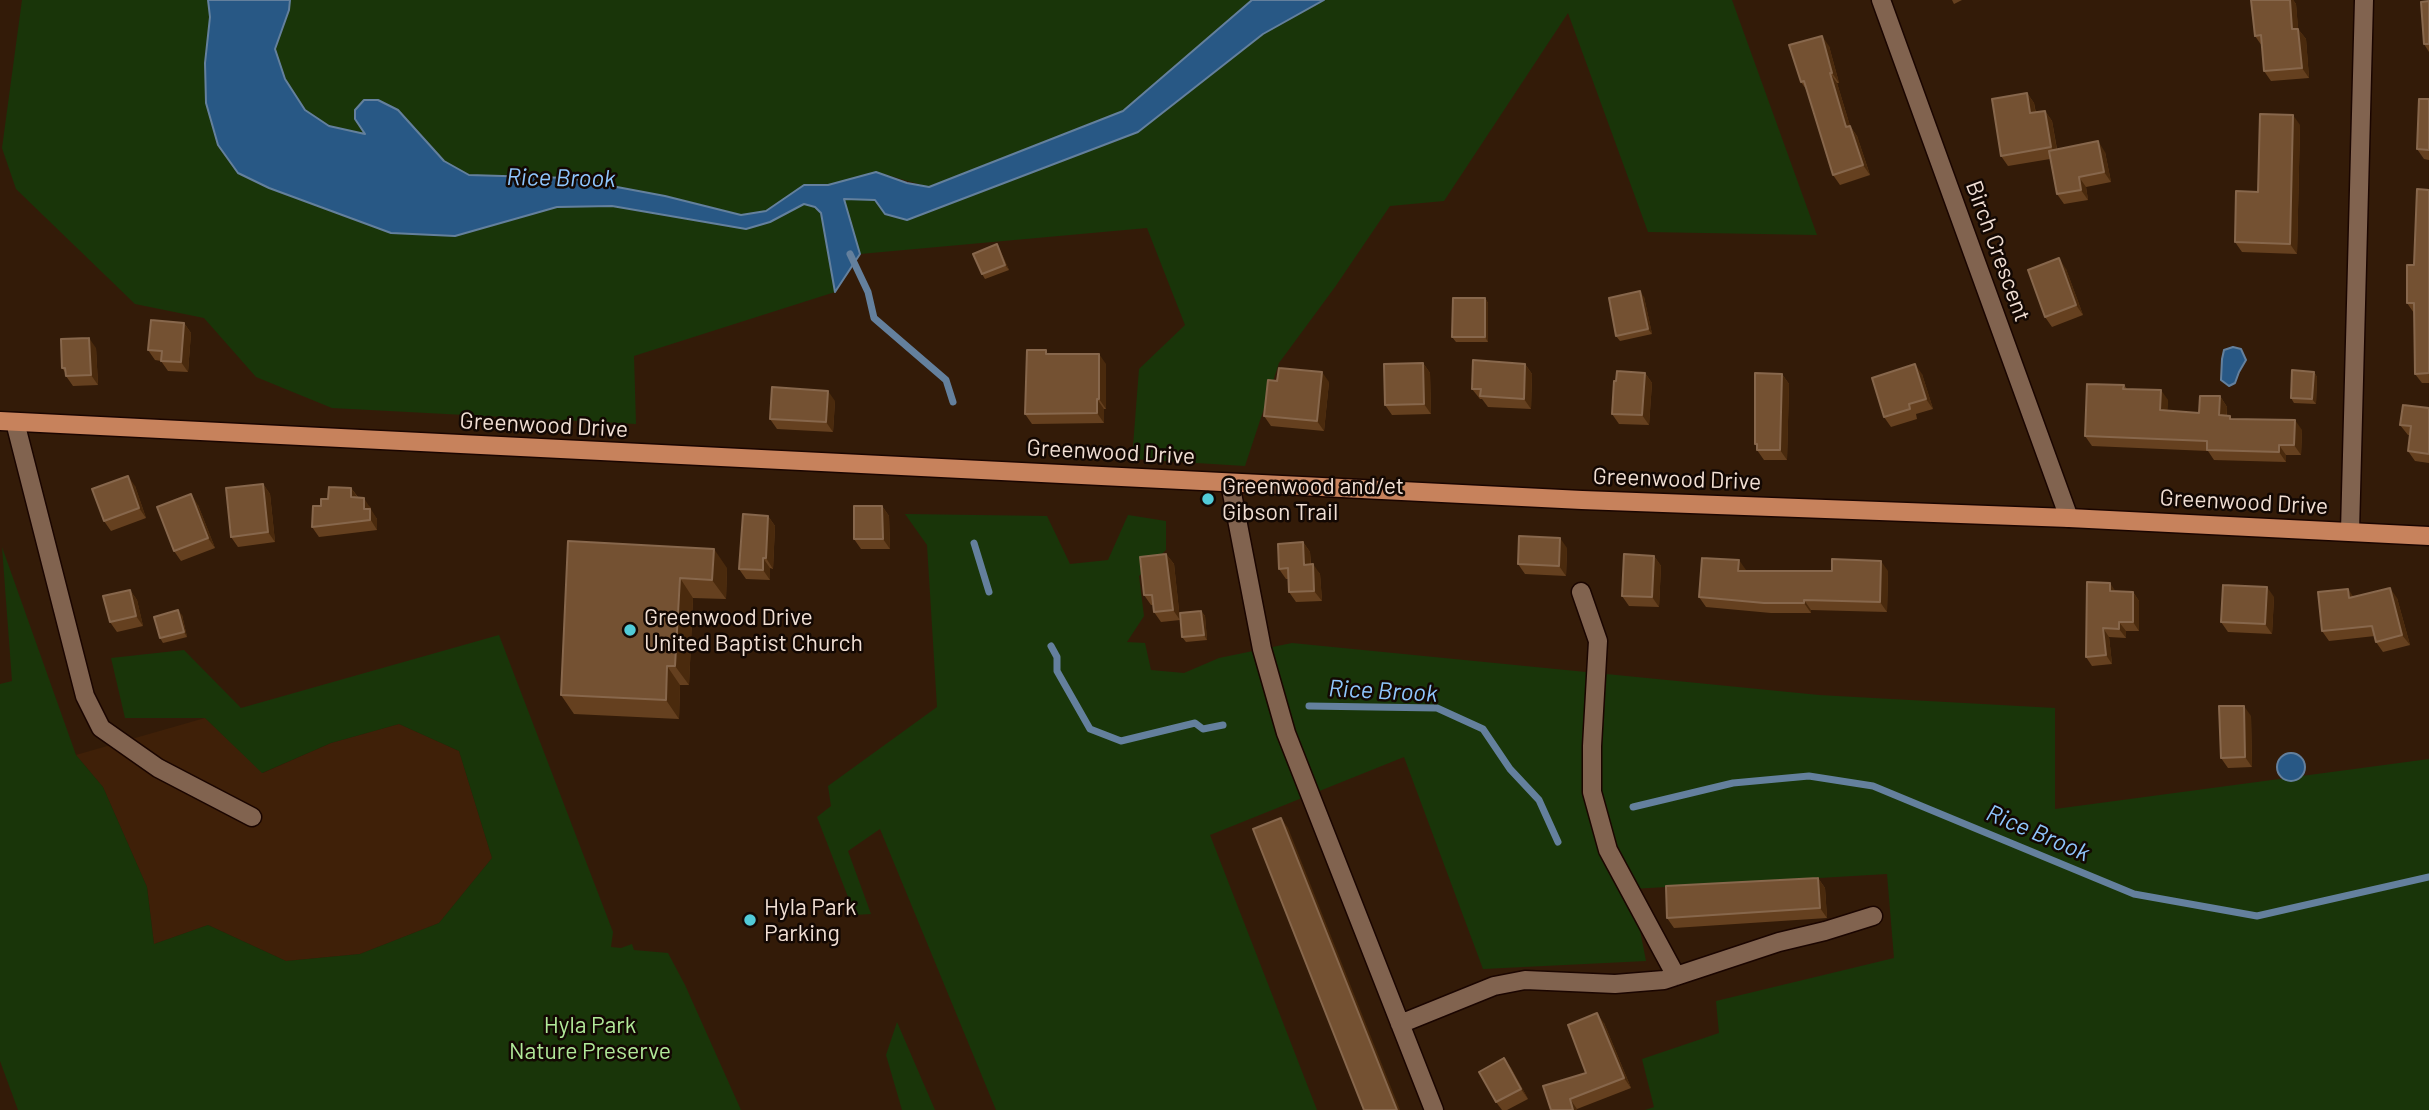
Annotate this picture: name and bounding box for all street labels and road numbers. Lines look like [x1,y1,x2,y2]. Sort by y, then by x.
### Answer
street label: Birch Crescent [1960,177,2036,325]
street label: Greenwood Drive [459,407,629,443]
street label: Greenwood Drive [1026,434,1196,470]
street label: Greenwood Drive [1592,462,1762,496]
street label: Greenwood Drive [2159,484,2329,520]

